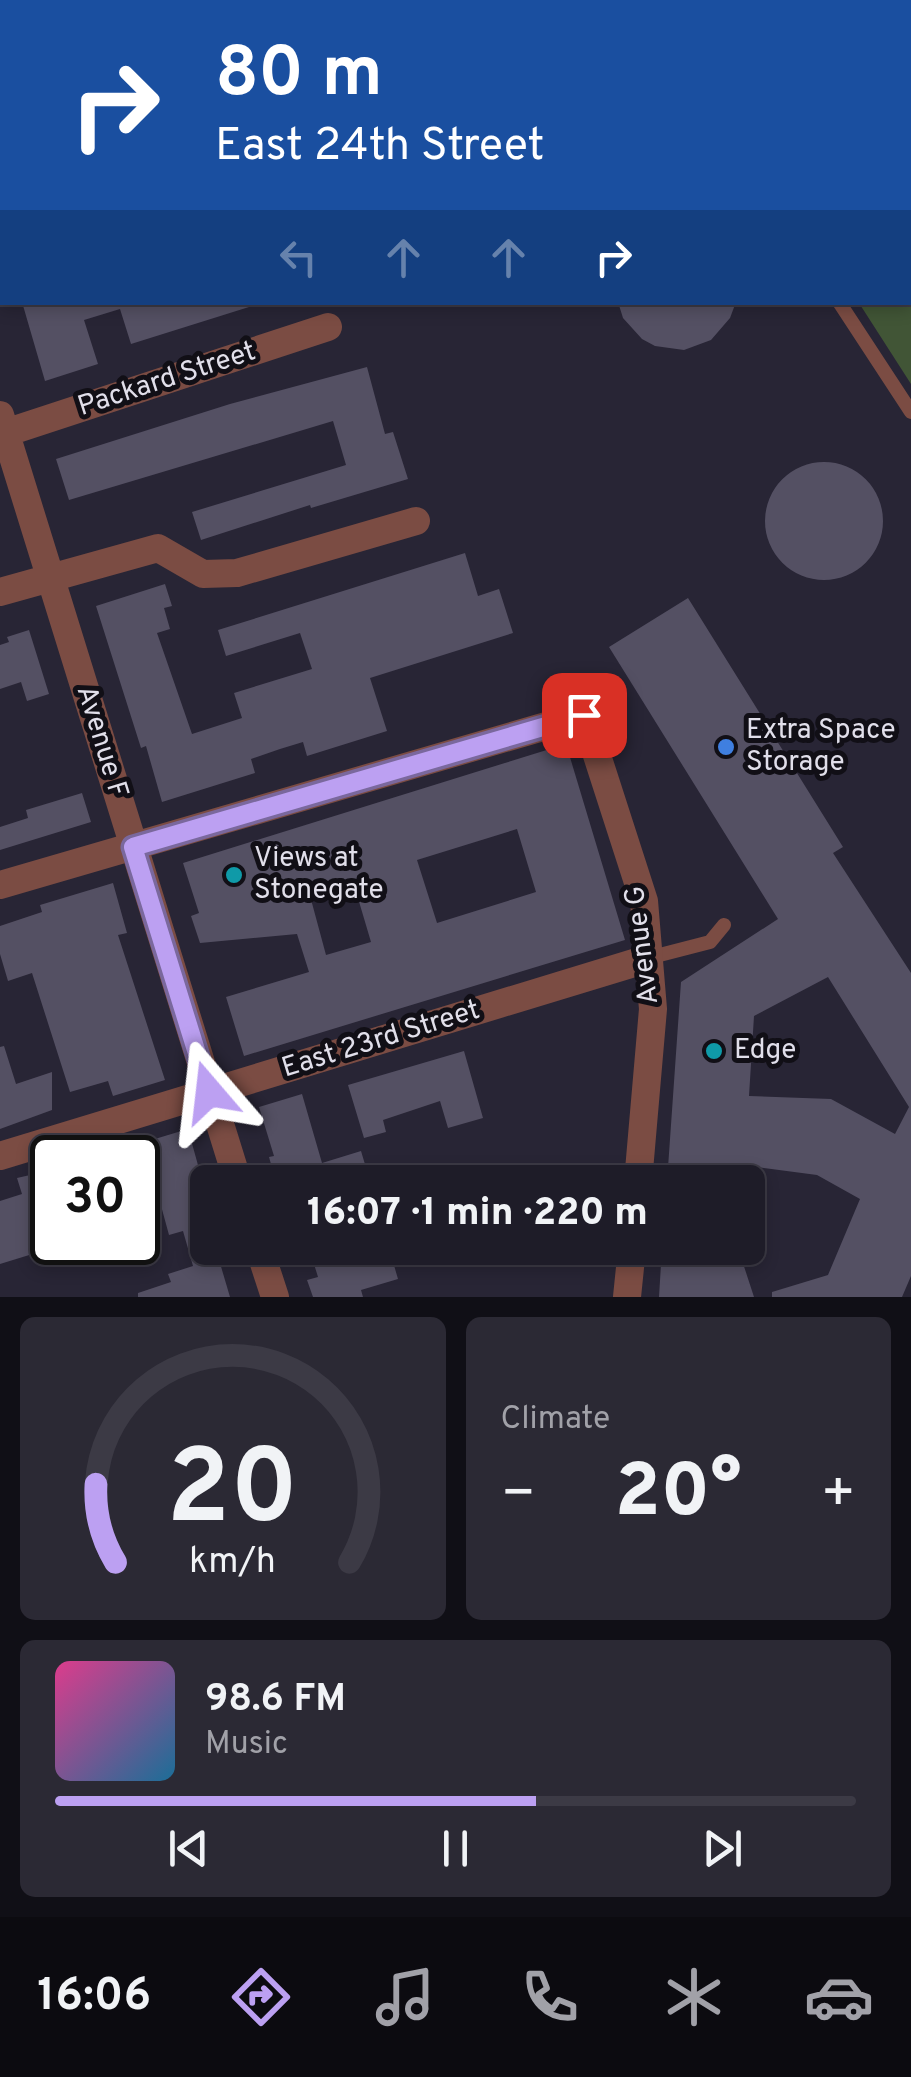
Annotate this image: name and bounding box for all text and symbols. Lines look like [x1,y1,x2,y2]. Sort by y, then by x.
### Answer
text: 80 m [215,32,383,121]
icon: right [50,40,180,170]
text: East 24th Street [215,119,545,176]
icon: left [271,230,326,285]
icon: ahead [376,230,431,285]
icon: ahead [481,230,536,285]
icon: right [586,230,641,285]
street label: Packard Street [73,334,261,426]
pin [542,673,627,758]
street label: Avenue F [67,681,135,803]
icon: arrive [557,688,612,743]
place label: Extra Space Storage [746,713,896,781]
marker: Extra Space Storage [715,736,737,758]
place label: Views at Stonegate [254,841,384,909]
marker: Views at Stonegate [223,864,245,886]
street label: Avenue G [618,884,668,1006]
street label: East 23rd Street [278,993,484,1087]
place label: Edge [734,1033,796,1069]
position arrow [157,1040,261,1144]
marker: Edge [703,1040,725,1062]
speed limit sign: 30 [30,1135,160,1265]
text: 16:07 · 1 min · 220 m [307,1190,648,1239]
text: Climate [501,1400,610,1440]
text: 20 [167,1428,299,1560]
text: 20° [615,1448,742,1543]
text: − [501,1461,536,1531]
text: + [821,1461,856,1531]
text: km/h [189,1540,276,1586]
text: 98.6 FM [205,1676,346,1725]
text: Music [205,1725,288,1765]
icon: previous [161,1821,216,1876]
icon: pause [428,1821,483,1876]
icon: next [695,1821,750,1876]
icon: directions [226,1962,296,2032]
icon: music [370,1962,440,2032]
icon: phone [515,1962,585,2032]
icon: climate [659,1962,729,2032]
icon: car [804,1962,874,2032]
text: 16:06 [37,1969,151,2026]

